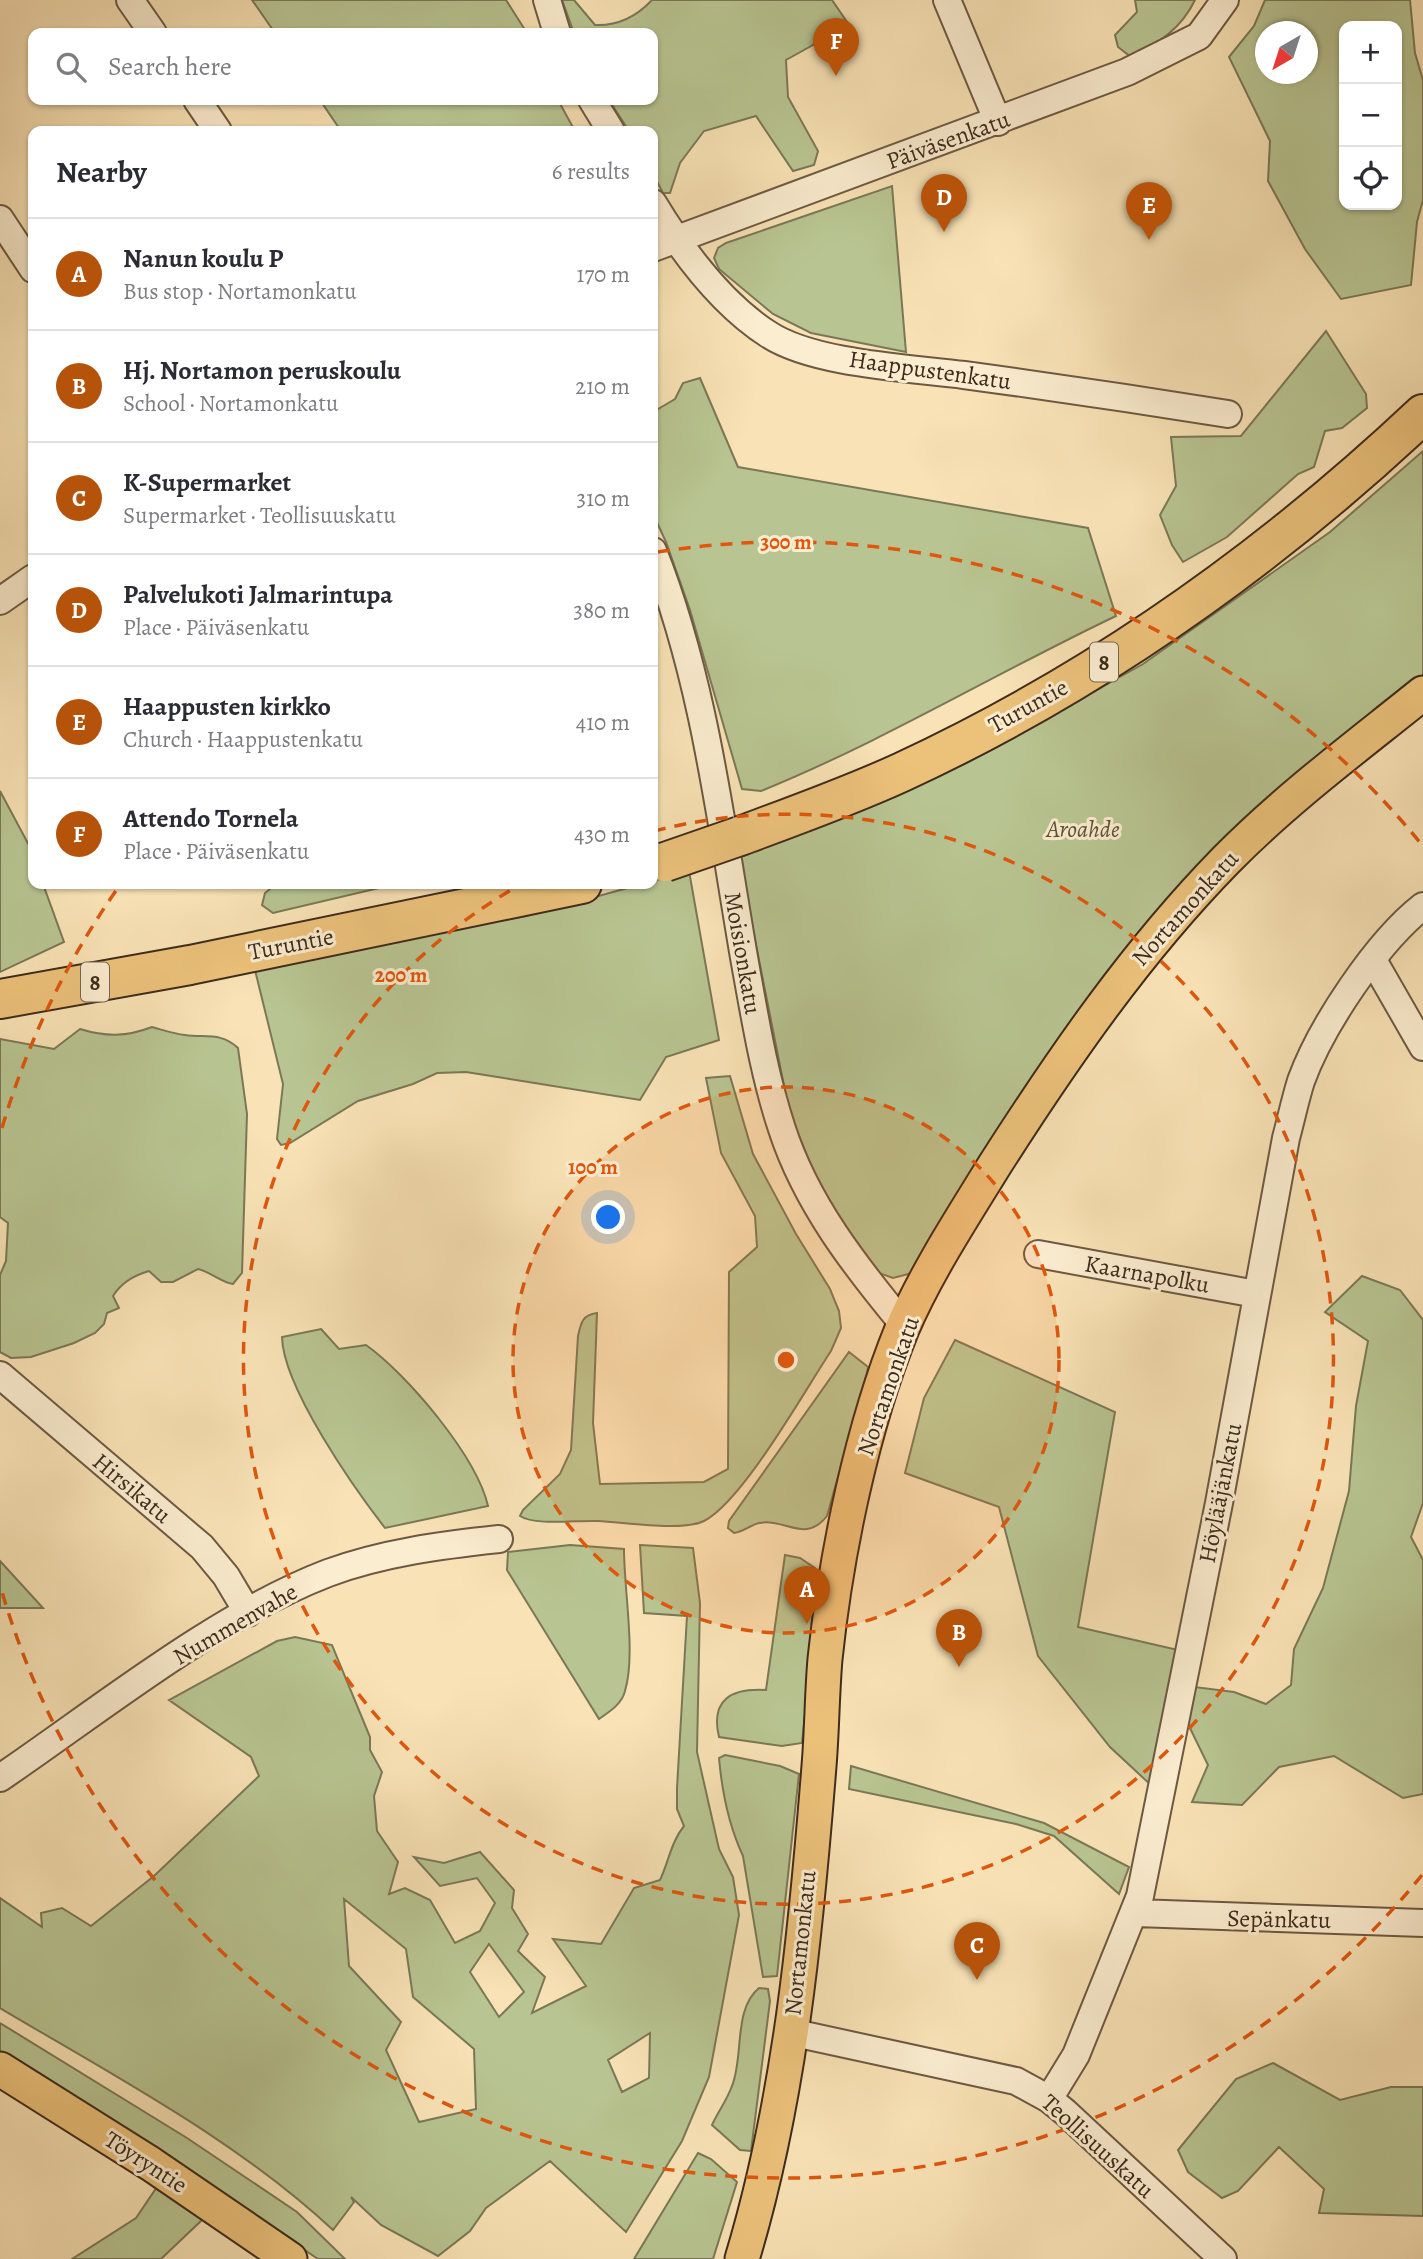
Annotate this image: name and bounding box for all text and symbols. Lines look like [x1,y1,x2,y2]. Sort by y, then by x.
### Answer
pin: F [813,18,859,76]
north arrow [1255,21,1318,84]
map controls [1339,21,1402,210]
button: + [1339,21,1402,84]
search box [28,28,658,105]
icon: search [52,48,90,86]
text: Search here [108,49,232,84]
button: − [1339,84,1402,147]
street label: Päiväsenkatu [882,103,1014,177]
button: locate [1339,147,1402,210]
text: Nearby [56,152,147,192]
text: 6 results [552,156,630,187]
pin: D [921,174,967,232]
pin: E [1126,182,1172,240]
text: Nanun koulu P [123,241,283,276]
text: A [72,259,86,290]
text: 170 m [577,259,630,290]
text: Bus stop · Nortamonkatu [123,276,357,307]
street label: Haappustenkatu [847,343,1013,397]
text: Hj. Nortamon peruskoulu [123,353,401,388]
text: B [72,371,86,402]
text: 210 m [575,371,630,402]
text: School · Nortamonkatu [123,388,339,419]
text: K-Supermarket [123,465,291,500]
text: C [72,483,86,514]
text: 310 m [577,483,630,514]
text: Supermarket · Teollisuuskatu [123,500,396,531]
text: 300 m [760,528,812,556]
text: Palvelukoti Jalmarintupa [123,577,393,612]
text: D [71,595,87,626]
text: 380 m [573,595,630,626]
text: Place · Päiväsenkatu [123,612,309,643]
road number: 8 [1090,642,1118,682]
street label: Turuntie [983,671,1073,741]
text: Haappusten kirkko [123,689,331,724]
text: E [72,707,86,738]
text: 410 m [576,707,630,738]
text: Church · Haappustenkatu [123,724,363,755]
text: Attendo Tornela [123,801,299,836]
park label: Aroahde [1044,813,1120,845]
text: F [73,819,85,850]
text: 430 m [574,819,630,850]
text: Place · Päiväsenkatu [123,836,309,867]
street label: Nortamonkatu [1124,843,1246,973]
street label: Moisionkatu [717,889,769,1017]
street label: Turuntie [246,920,336,968]
text: 200 m [375,961,428,989]
road number: 8 [81,962,109,1001]
text: 100 m [568,1153,618,1181]
your location [591,1200,625,1234]
street label: Kaarnapolku [1082,1247,1212,1301]
street label: Nortamonkatu [849,1312,927,1460]
centre of rings [774,1348,798,1372]
street label: Höylääjänkatu [1191,1420,1249,1566]
street label: Hirsikatu [86,1446,178,1530]
pin: A [784,1566,830,1624]
street label: Nummenvahe [167,1575,303,1673]
pin: B [936,1609,982,1667]
street label: Nortamonkatu [776,1869,824,2017]
street label: Sepänkatu [1227,1902,1331,1936]
pin: C [954,1922,1000,1980]
street label: Teollisuuskatu [1035,2087,1161,2205]
street label: Töyryntie [98,2123,194,2201]

